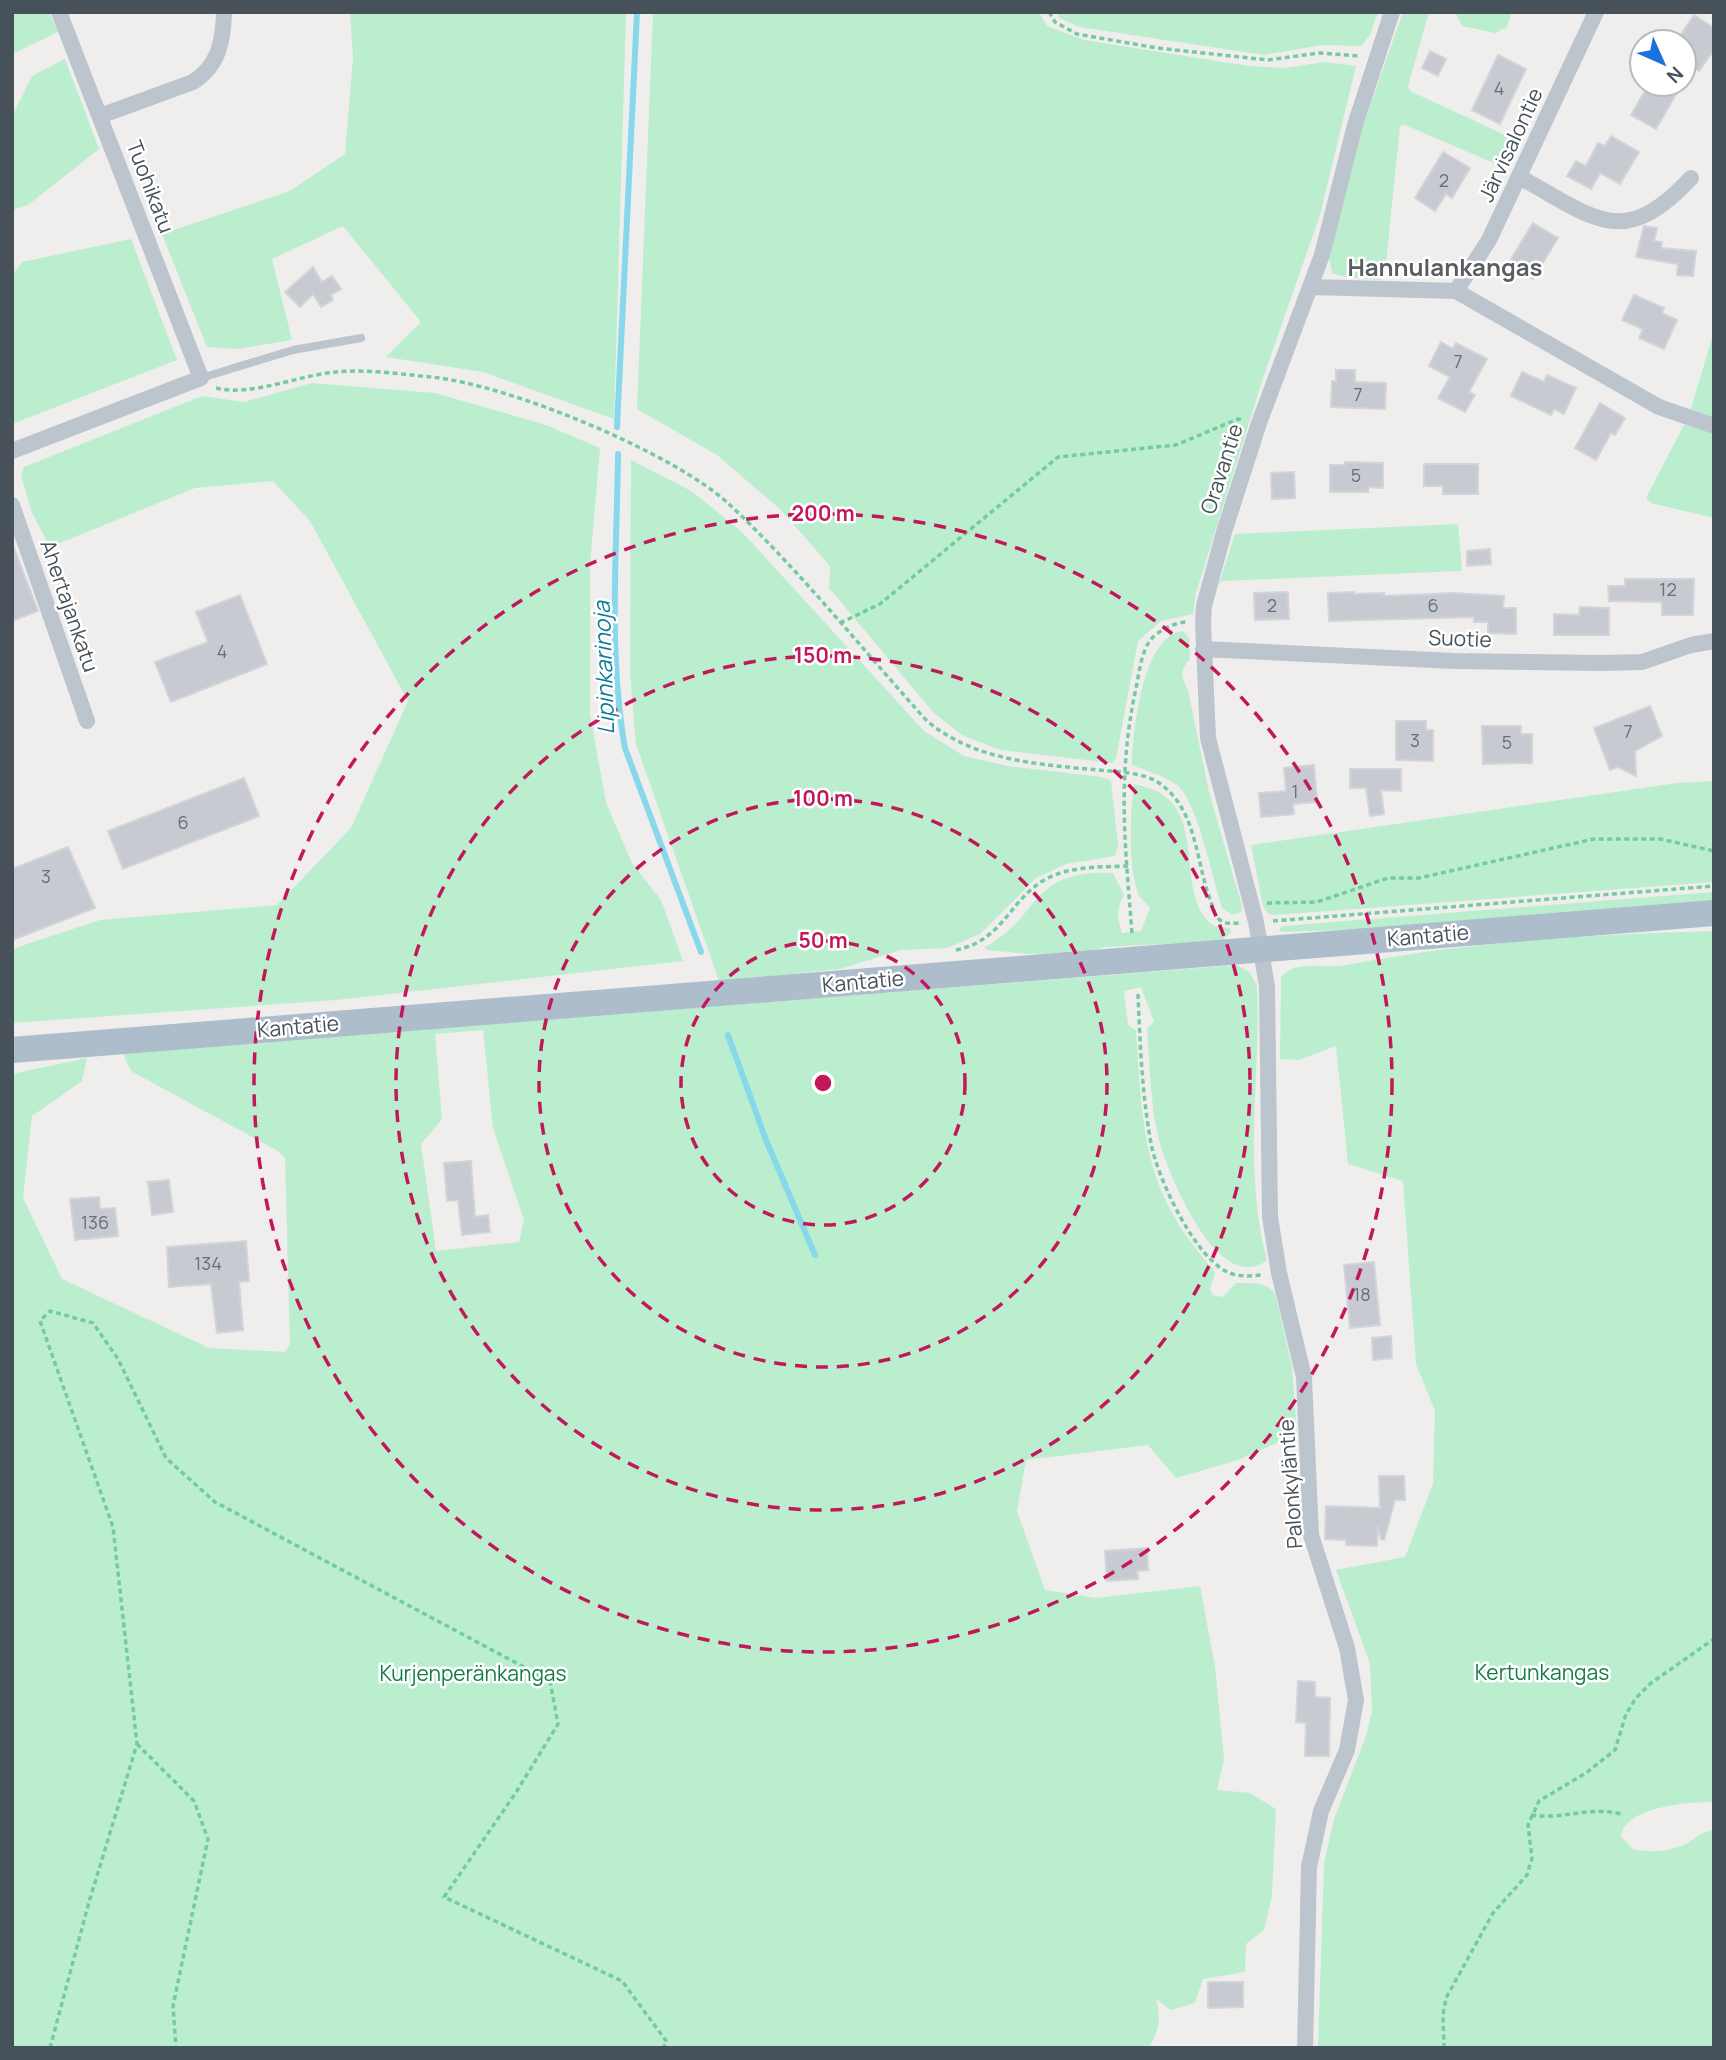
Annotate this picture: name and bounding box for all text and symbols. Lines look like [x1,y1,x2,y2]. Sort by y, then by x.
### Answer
north arrow [1628,28,1698,98]
text: N [1661,61,1689,89]
house number: 4 [1494,76,1504,100]
street label: Järvisalontie [1471,83,1549,206]
street label: Tuohikatu [121,136,181,237]
house number: 2 [1439,168,1449,192]
district label: Hannulankangas [1347,250,1543,283]
house number: 7 [1453,349,1463,373]
house number: 7 [1353,382,1363,406]
street label: Oravantie [1193,420,1249,517]
house number: 5 [1351,463,1361,487]
text: 200 m [791,499,855,527]
street label: Ahertajankatu [34,536,106,676]
house number: 12 [1659,577,1677,601]
house number: 2 [1267,593,1277,617]
house number: 6 [1427,593,1439,617]
water label: Lipinkarinoja [585,600,621,735]
street label: Suotie [1428,623,1492,653]
house number: 4 [217,639,227,663]
text: 150 m [794,641,852,669]
house number: 7 [1623,719,1633,743]
house number: 3 [1410,728,1420,752]
house number: 5 [1502,730,1512,754]
house number: 1 [1291,779,1299,803]
text: 100 m [793,784,853,812]
house number: 6 [177,810,189,834]
house number: 3 [41,864,51,888]
street label: Kantatie [1386,917,1470,953]
text: 50 m [798,926,848,954]
street label: Kantatie [821,963,905,999]
street label: Kantatie [256,1008,340,1044]
centre of rings [811,1071,835,1095]
house number: 136 [81,1210,109,1234]
house number: 134 [194,1251,222,1275]
house number: 18 [1353,1282,1371,1306]
street label: Palonkyläntie [1272,1418,1308,1550]
park label: Kertunkangas [1475,1658,1609,1686]
park label: Kurjenperänkangas [379,1659,567,1687]

